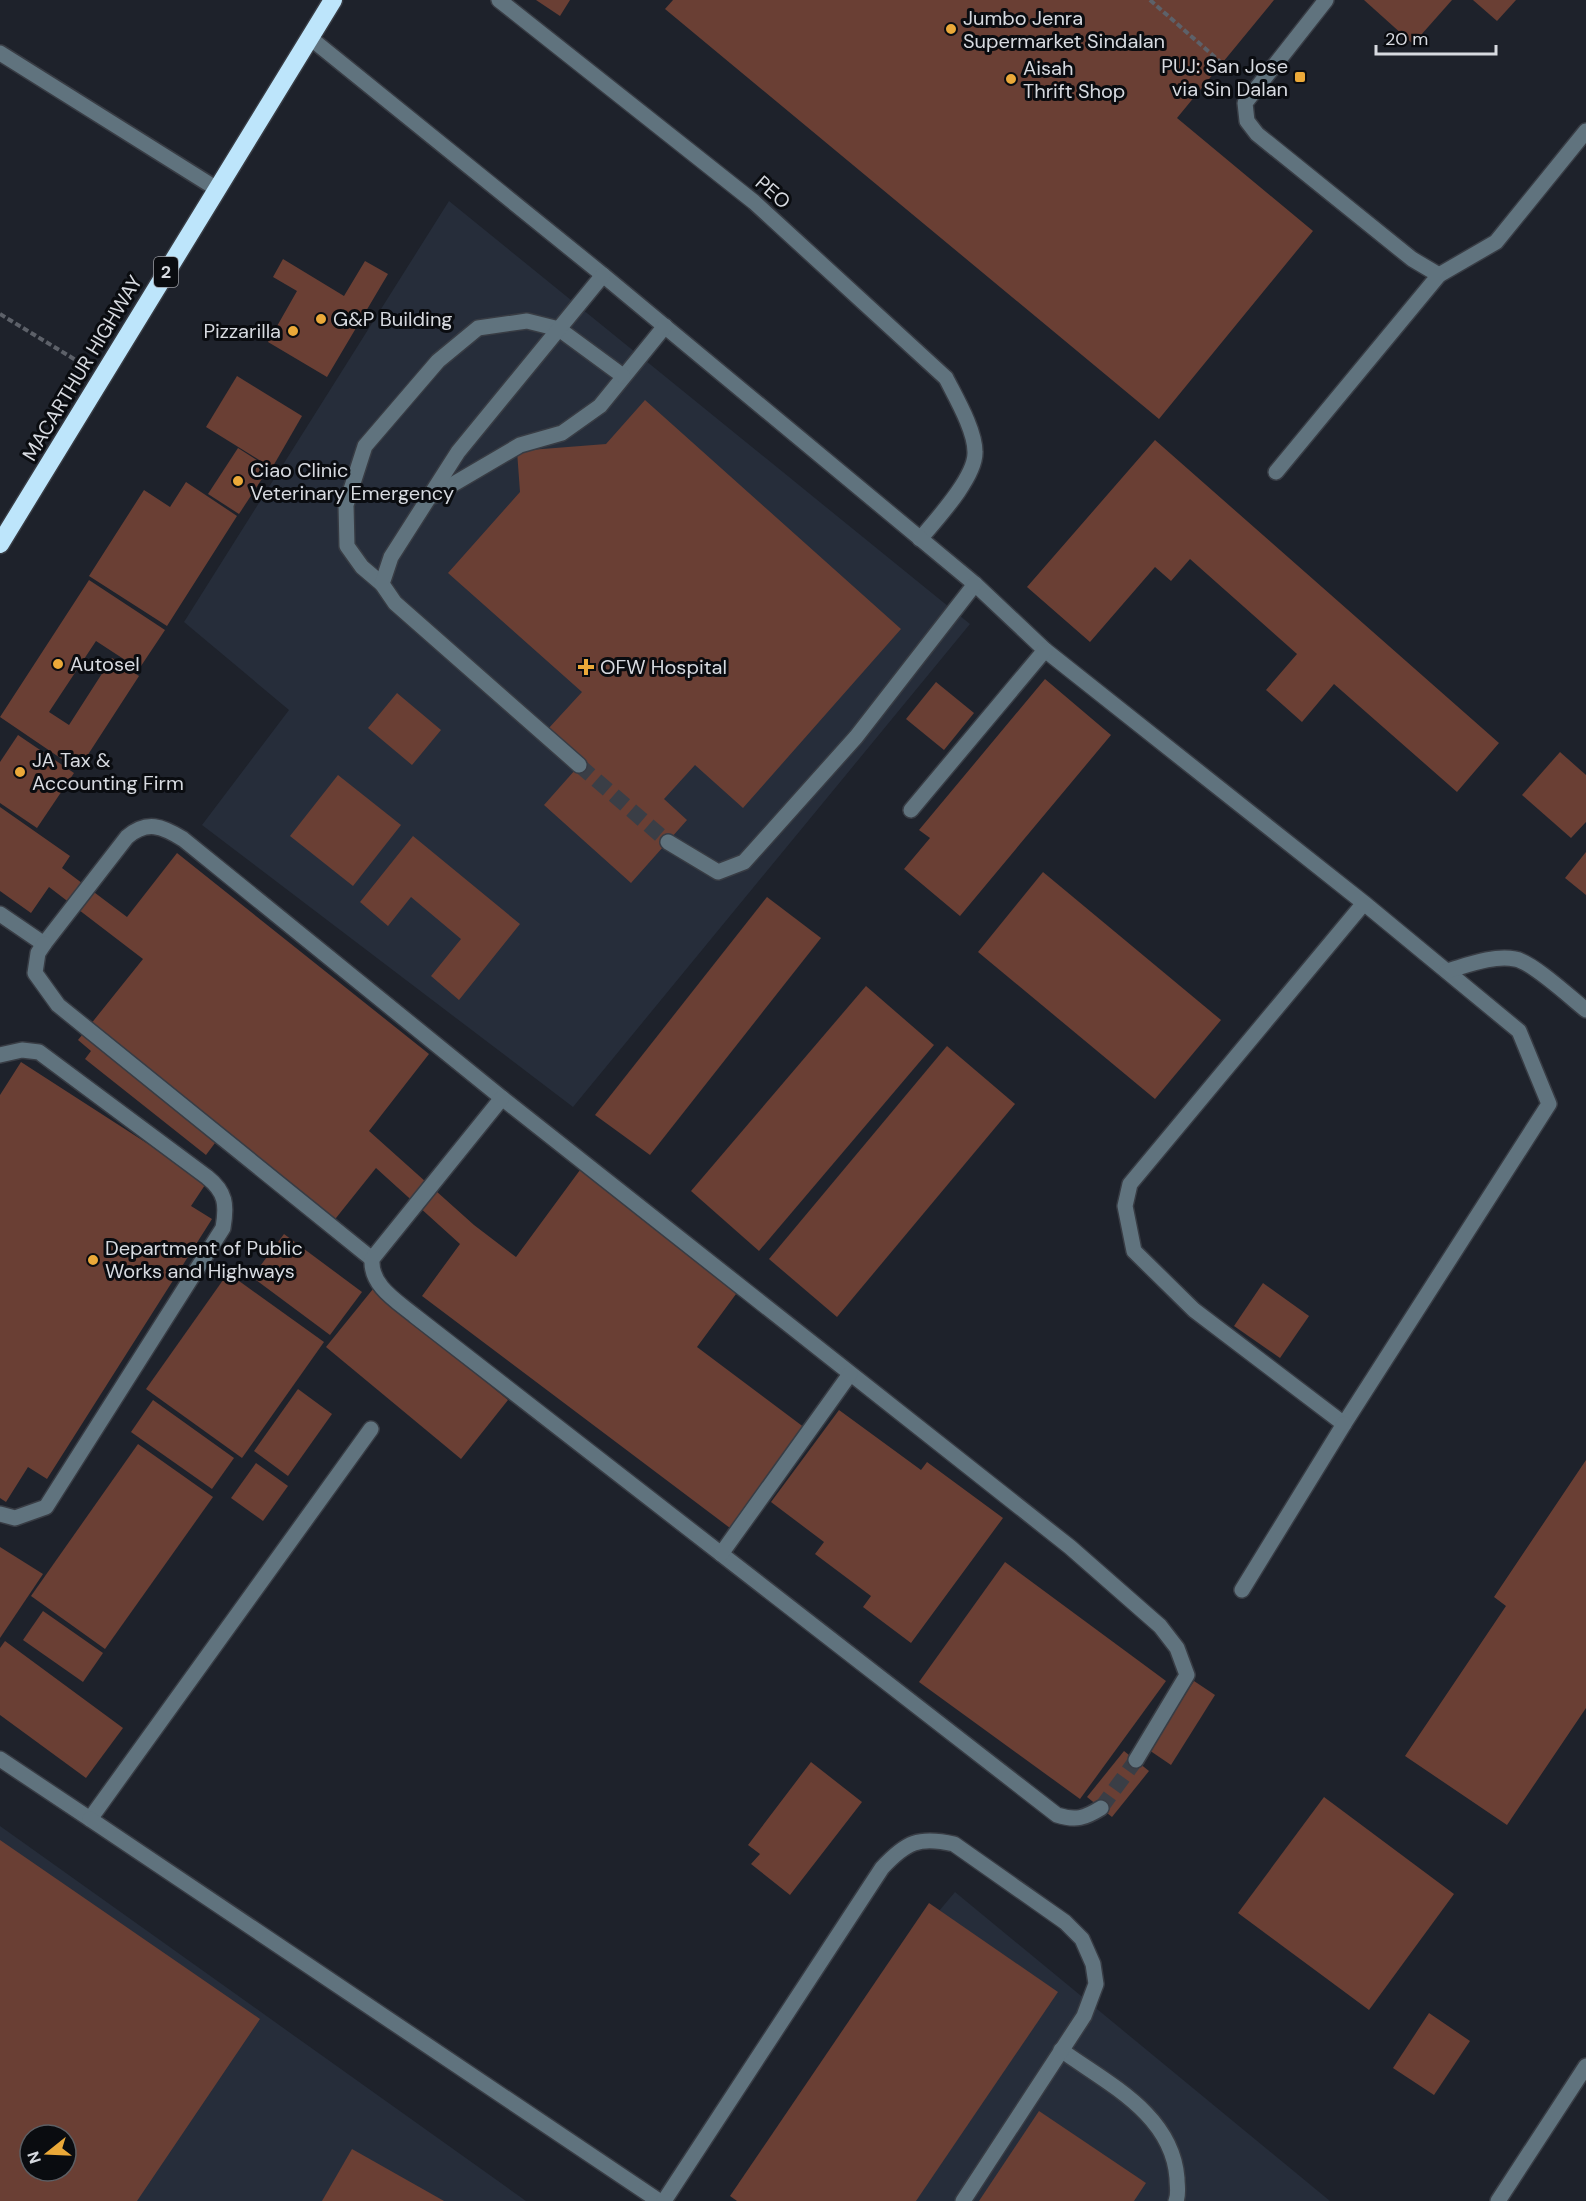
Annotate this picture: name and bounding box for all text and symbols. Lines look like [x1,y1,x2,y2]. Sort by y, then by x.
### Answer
place label: Jumbo Jenra Supermarket Sindalan [963,5,1165,54]
scale bar [1376,18,1496,56]
marker: Jumbo Jenra Supermarket Sindalan [944,22,958,36]
text: 20 m [1385,27,1428,51]
place label: PUJ: San Jose via Sin Dalan [1161,53,1288,102]
place label: Aisah Thrift Shop [1023,55,1125,104]
marker: PUJ: San Jose via Sin Dalan [1293,70,1307,84]
marker: Aisah Thrift Shop [1004,72,1018,86]
street label: PEO [750,170,796,214]
road number: 2 [154,257,178,287]
street label: MACARTHUR HIGHWAY [16,270,148,466]
place label: G&P Building [333,306,453,332]
marker: G&P Building [314,312,328,326]
place label: Pizzarilla [203,318,281,344]
marker: Pizzarilla [286,324,300,338]
place label: Ciao Clinic Veterinary Emergency [250,457,454,506]
marker: Ciao Clinic Veterinary Emergency [231,474,245,488]
place label: Autosel [70,651,140,677]
place label: OFW Hospital [600,654,727,680]
marker: Autosel [51,657,65,671]
marker: OFW Hospital [577,658,595,676]
place label: JA Tax & Accounting Firm [32,747,184,796]
marker: JA Tax & Accounting Firm [13,765,27,779]
place label: Department of Public Works and Highways [105,1235,303,1284]
marker: Department of Public Works and Highways [86,1253,100,1267]
north arrow [18,2123,78,2183]
text: N [22,2149,46,2166]

